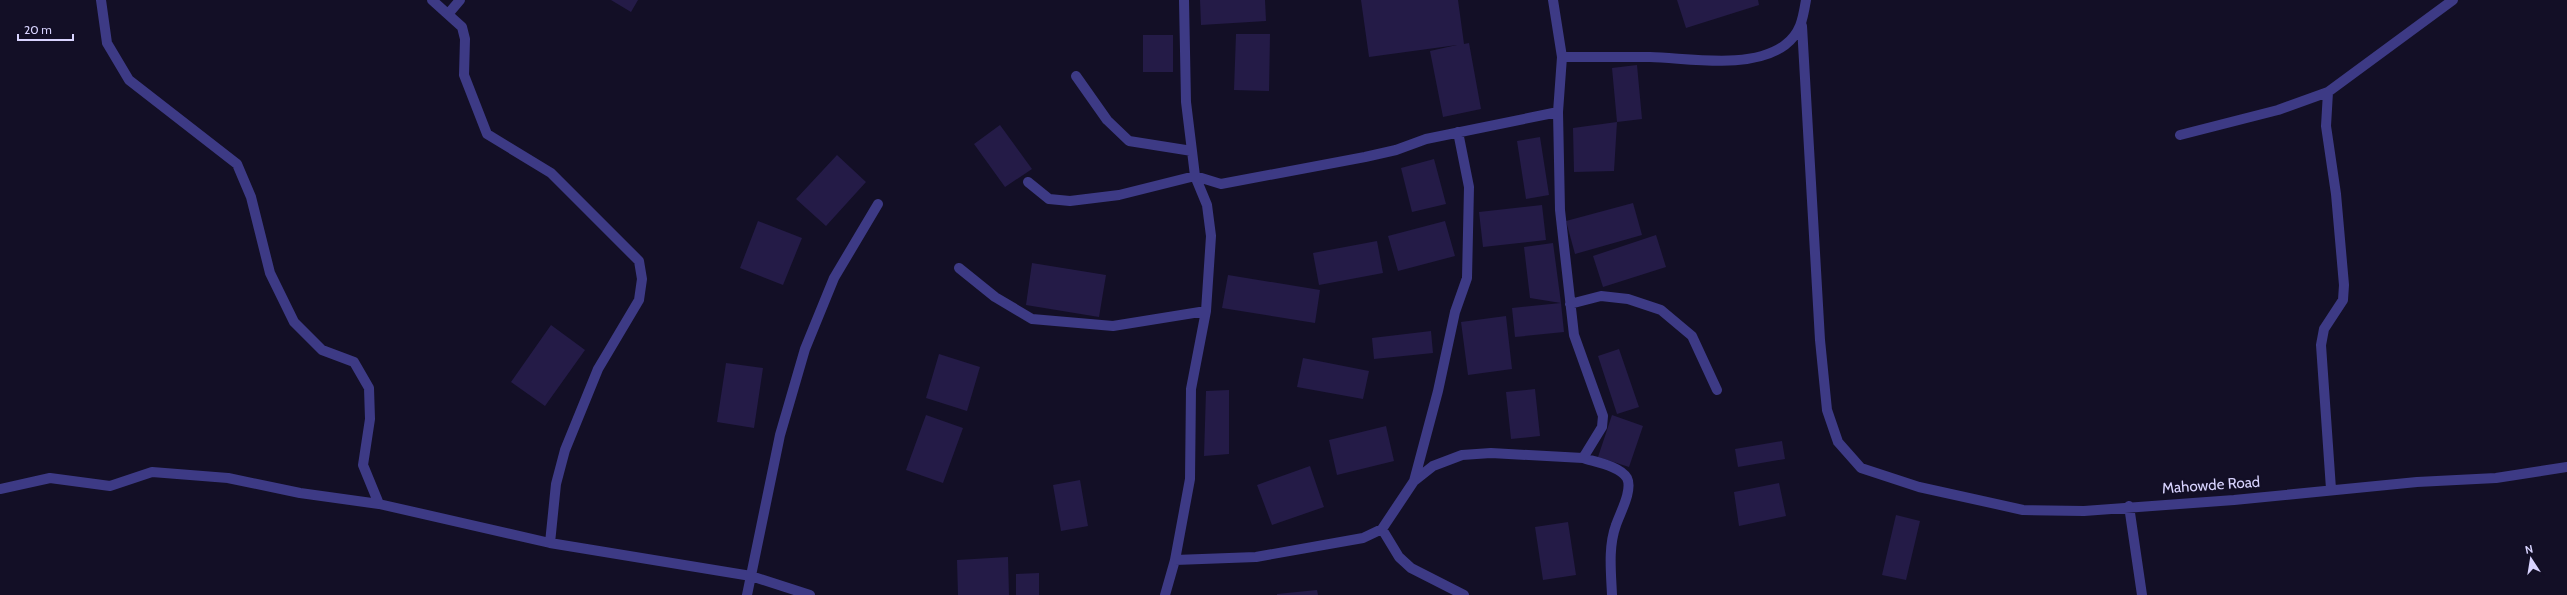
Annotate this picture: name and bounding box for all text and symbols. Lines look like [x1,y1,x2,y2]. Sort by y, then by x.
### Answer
scale bar [18,16,73,42]
text: 20 m [24,22,52,37]
street label: Mahowde Road [2161,473,2261,497]
north arrow [2511,539,2551,579]
text: N [2524,542,2534,557]

